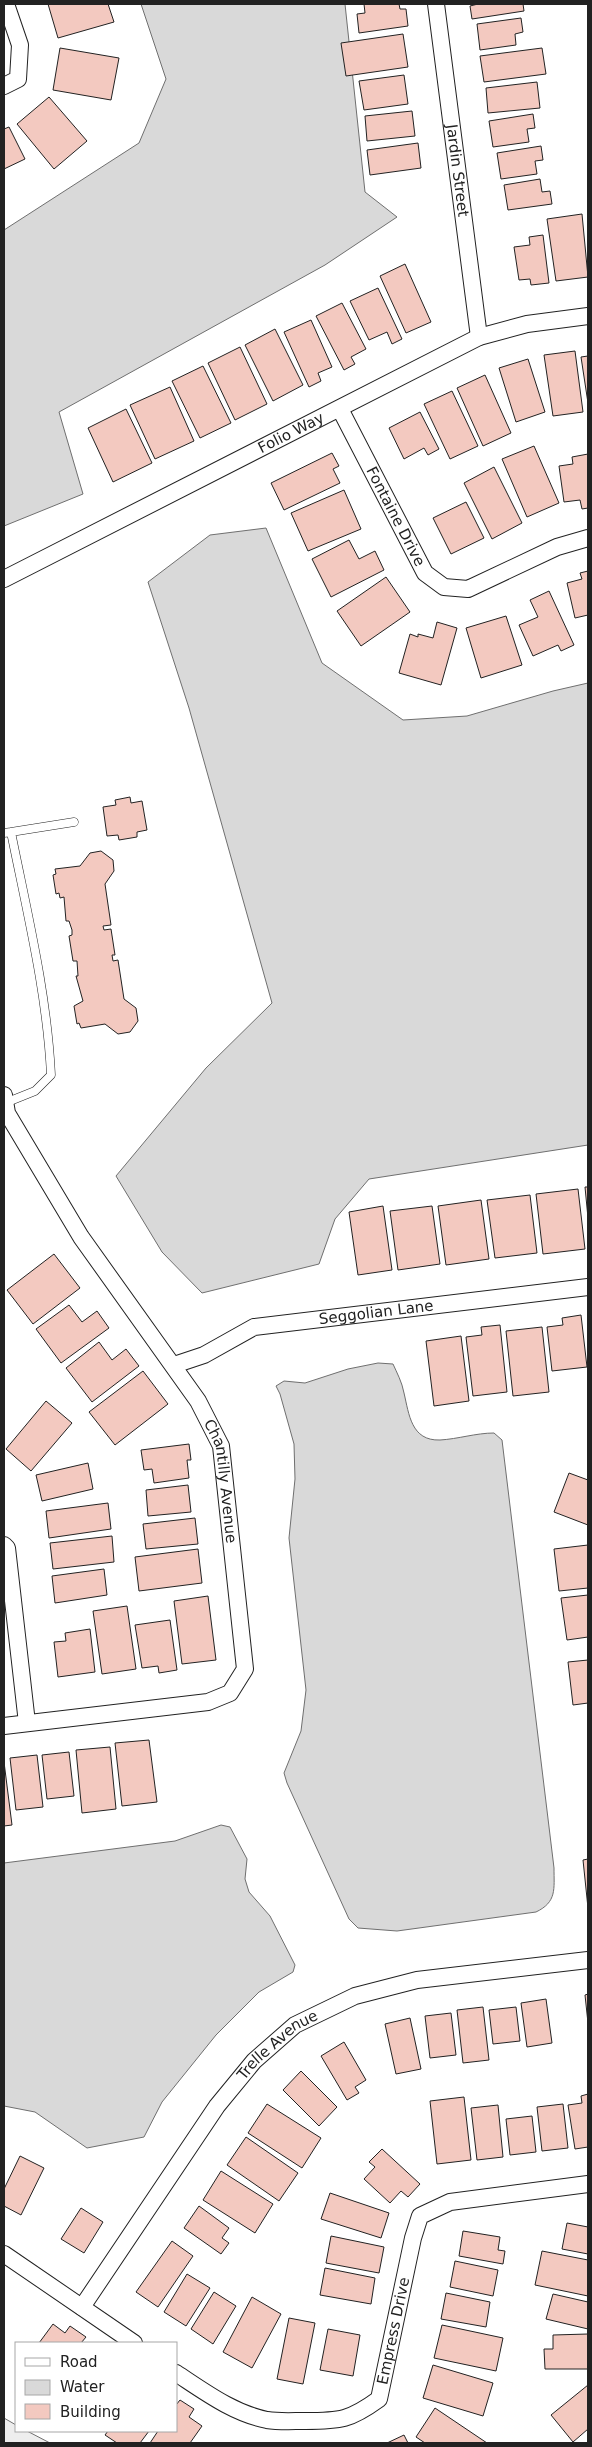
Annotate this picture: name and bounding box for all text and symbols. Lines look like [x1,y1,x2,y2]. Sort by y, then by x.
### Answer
street label: Jardin Street [442,122,472,218]
street label: Folio Way [255,409,327,457]
street label: Fontaine Drive [362,464,429,569]
street label: Seggolian Lane [318,1297,434,1328]
street label: Chantilly Avenue [200,1416,240,1544]
street label: Trelle Avenue [233,2006,321,2084]
street label: Empress Drive [373,2276,413,2386]
legend [15,2342,178,2432]
text: Road [60,2353,98,2371]
text: Water [60,2378,105,2396]
text: Building [60,2403,121,2421]

